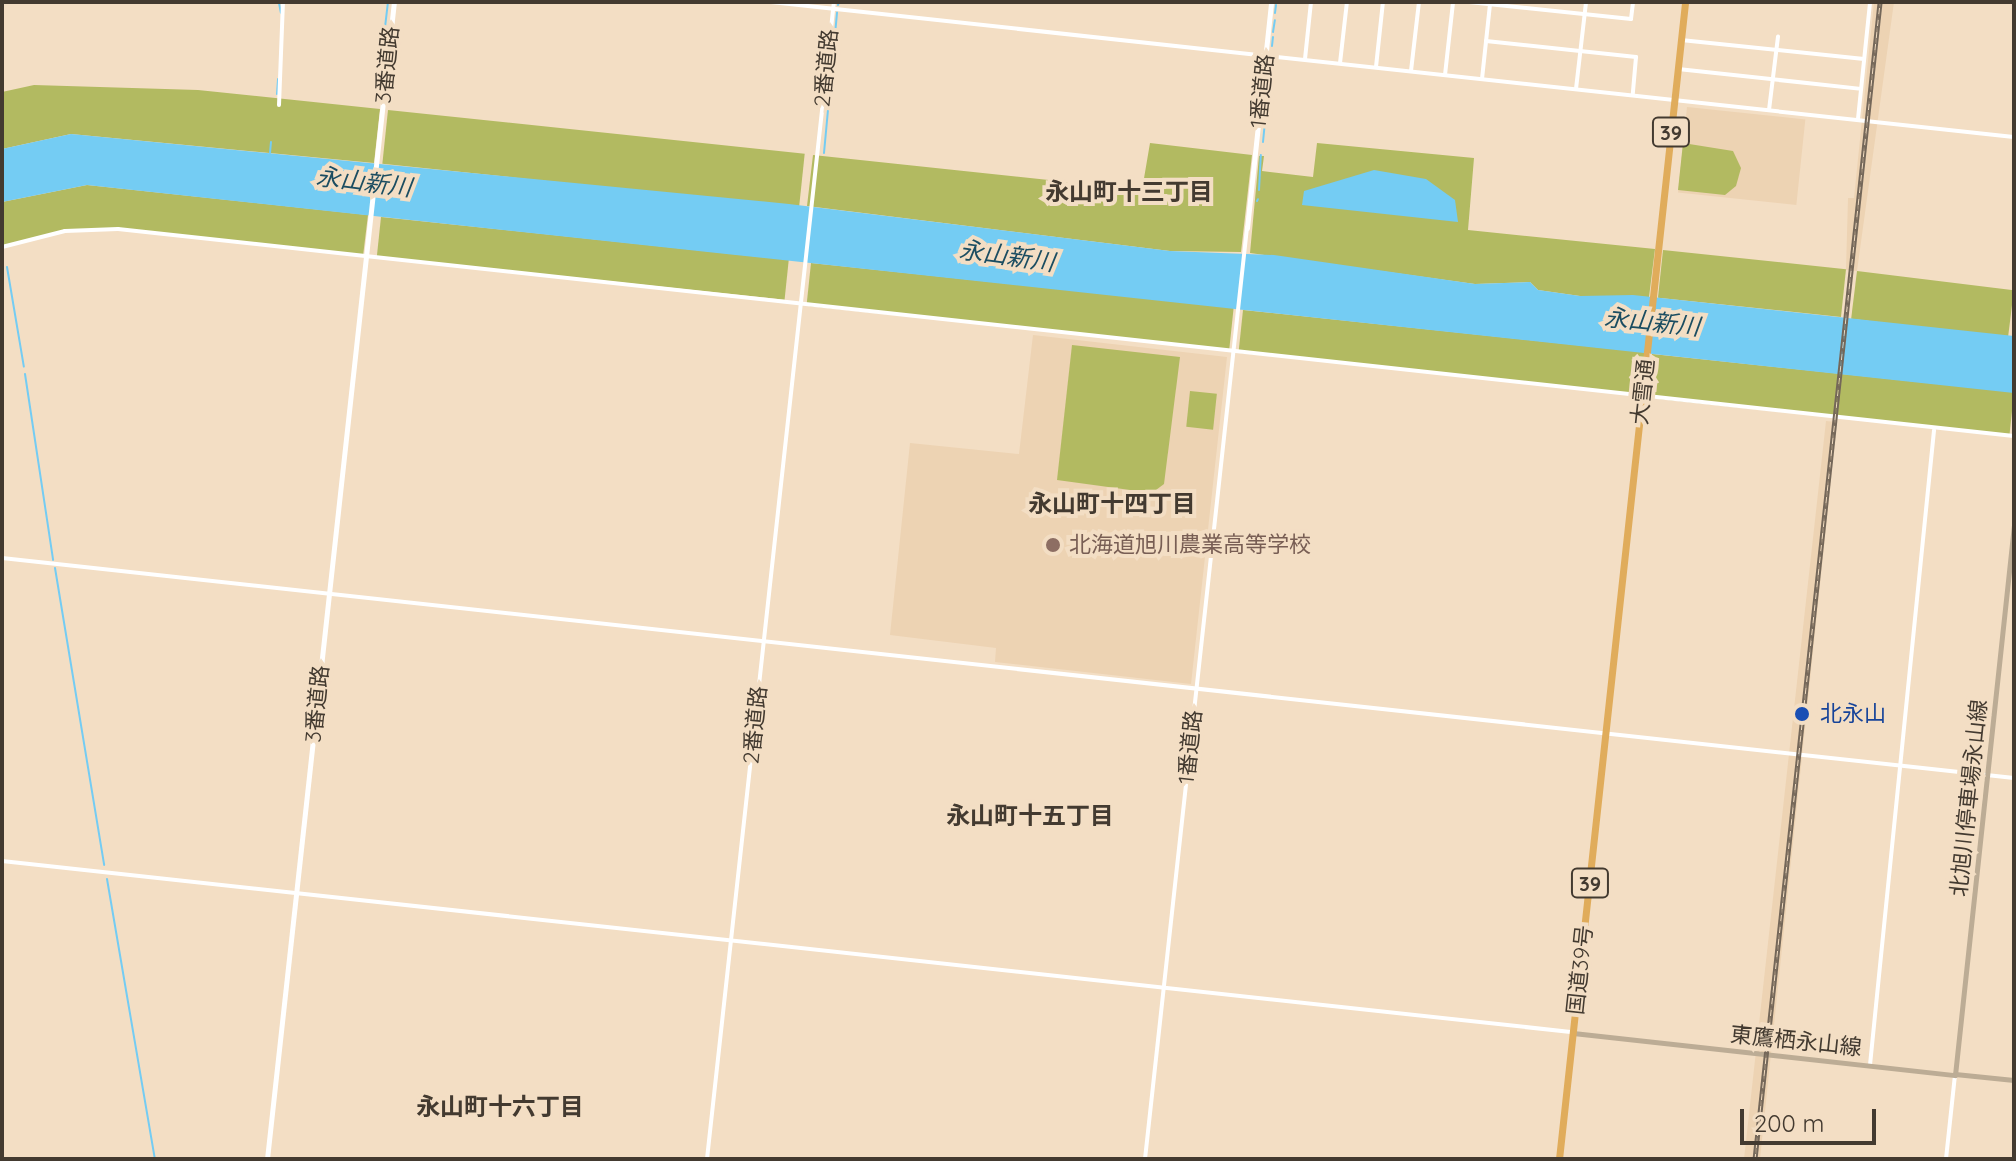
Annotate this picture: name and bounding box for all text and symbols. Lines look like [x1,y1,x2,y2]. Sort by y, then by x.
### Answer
street label: 3番道路 [370,25,404,105]
street label: 2番道路 [809,28,843,108]
street label: 1番道路 [1245,53,1279,129]
road number: 39 [1651,116,1691,148]
water label: 永山新川 [315,162,413,202]
district label: 永山町十三丁目 [1045,178,1213,206]
water label: 永山新川 [957,235,1057,277]
water label: 永山新川 [1603,303,1701,341]
street label: 大雪通 [1626,358,1660,426]
district label: 永山町十四丁目 [1028,490,1196,518]
place label: 北海道旭川農業高等学校 [1069,532,1311,558]
marker: 北海道旭川農業高等学校 [1044,536,1062,554]
street label: 3番道路 [300,664,334,744]
street label: 2番道路 [738,685,772,765]
street label: 北旭川停車場永山線 [1946,698,1992,898]
place label: 北永山 [1820,701,1886,727]
marker: 北永山 [1791,703,1813,725]
street label: 1番道路 [1173,709,1207,785]
district label: 永山町十五丁目 [946,802,1114,830]
road number: 39 [1570,867,1610,899]
street label: 国道39号 [1562,924,1598,1016]
street label: 東鷹栖永山線 [1729,1021,1863,1061]
district label: 永山町十六丁目 [416,1093,584,1121]
scale bar [1744,1093,1880,1143]
text: 200 m [1754,1108,1824,1138]

